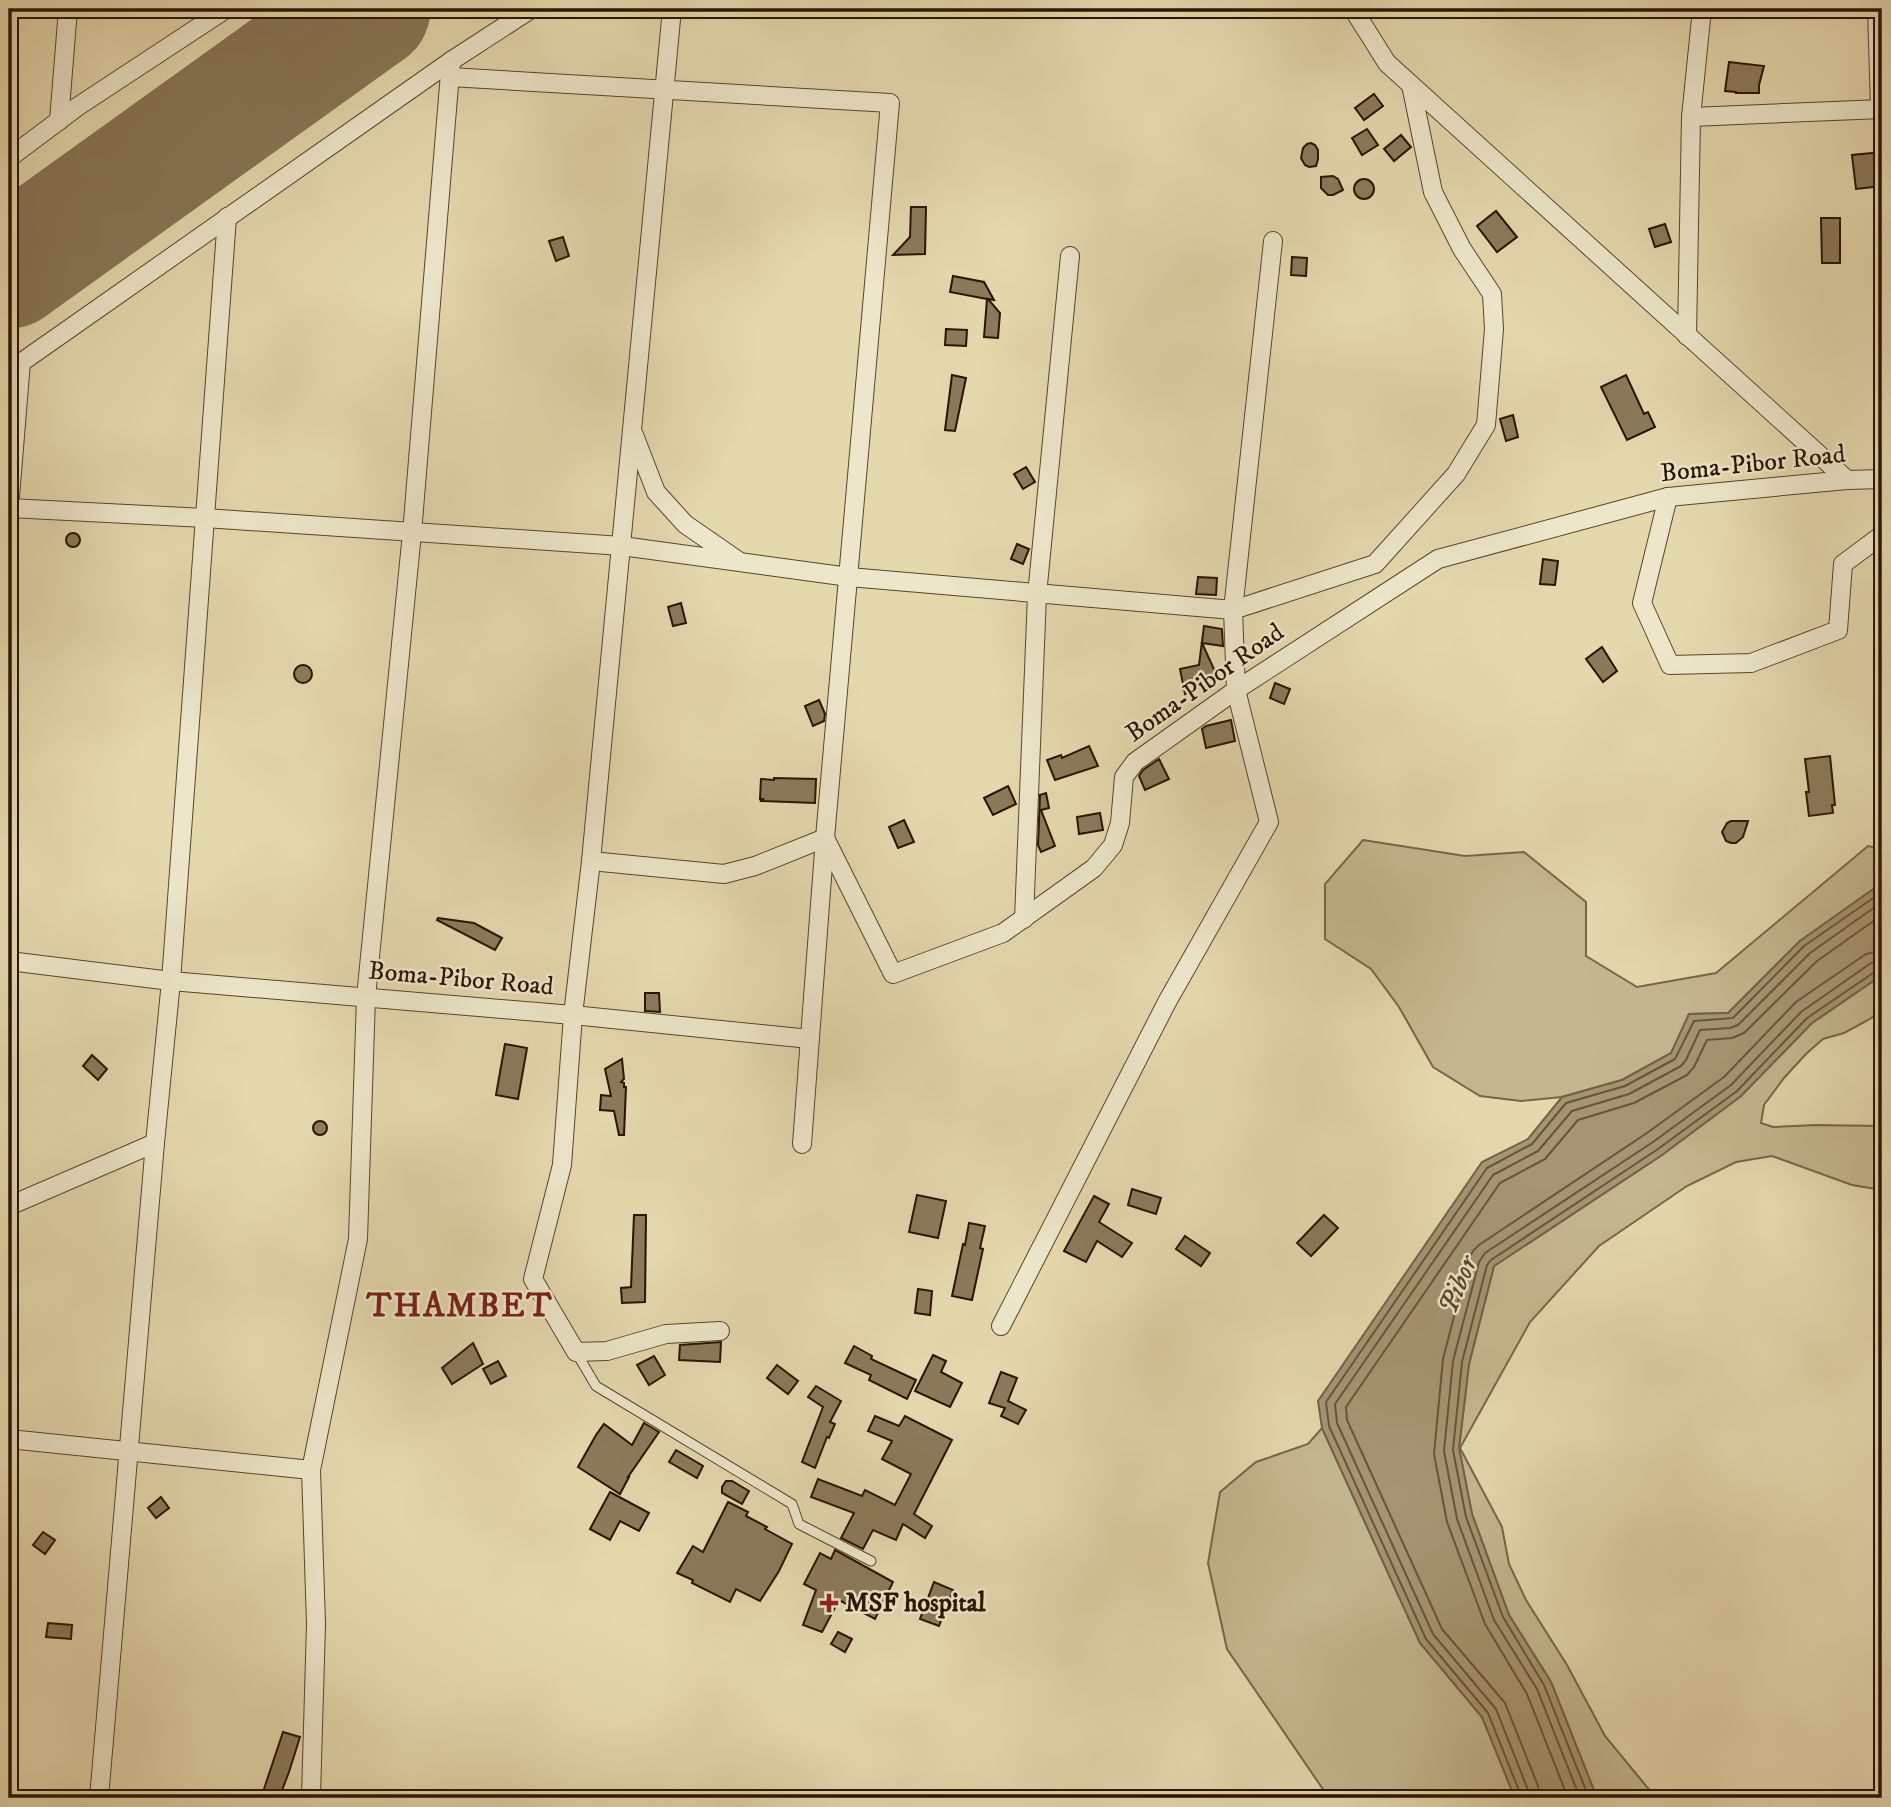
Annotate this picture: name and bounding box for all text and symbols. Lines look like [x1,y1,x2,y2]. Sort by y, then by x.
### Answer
street label: Boma-Pibor Road [1659,438,1847,490]
street label: Boma-Pibor Road [1119,616,1291,750]
street label: Boma-Pibor Road [367,954,555,1004]
water label: Pibor [1430,1249,1486,1319]
district label: THAMBET [365,1286,554,1327]
place label: MSF hospital [845,1587,987,1620]
marker: MSF hospital [819,1593,839,1613]

